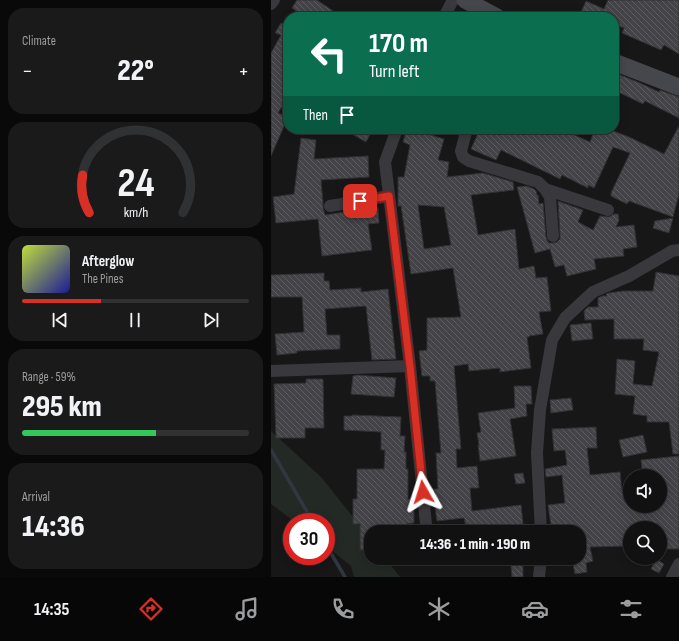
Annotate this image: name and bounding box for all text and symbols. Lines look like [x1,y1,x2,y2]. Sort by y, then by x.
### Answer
text: 170 m [369,27,428,60]
icon: left [303,28,355,80]
text: Climate [22,33,56,49]
text: 22° [117,53,154,89]
text: − [22,58,33,85]
text: + [238,58,249,85]
text: Turn left [369,61,420,82]
icon: arrive [336,104,358,126]
text: Then [303,106,328,125]
text: 24 [117,158,154,207]
pin [343,184,377,218]
icon: arrive [349,190,371,212]
text: km/h [123,203,148,220]
text: Afterglow [82,252,134,271]
text: The Pines [82,271,123,287]
icon: previous [49,309,71,331]
icon: pause [124,309,146,331]
icon: next [200,309,222,331]
text: Range · 59% [22,369,76,385]
text: 295 km [22,389,102,425]
map controls [623,469,667,565]
button: sound [623,469,667,513]
position arrow [402,471,444,513]
text: Arrival [22,489,50,505]
text: 14:36 [22,509,85,545]
speed limit sign: 30 [283,513,335,565]
button: search [623,521,667,565]
text: 14:36 · 1 min · 190 m [420,535,530,554]
icon: directions [137,595,165,623]
icon: music [233,595,261,623]
icon: phone [329,595,357,623]
icon: climate [425,595,453,623]
icon: car [521,595,549,623]
icon: filters [617,595,645,623]
text: 14:35 [34,599,70,620]

